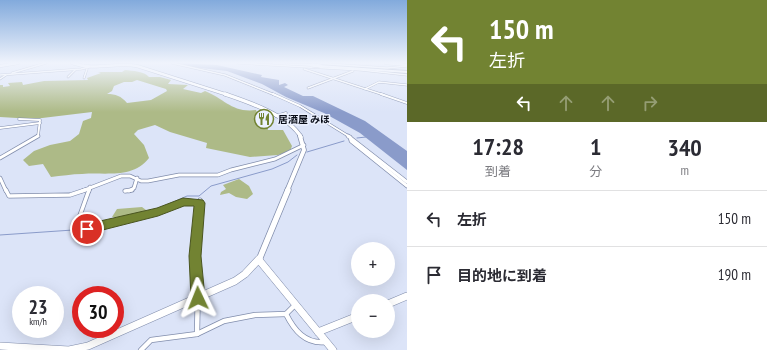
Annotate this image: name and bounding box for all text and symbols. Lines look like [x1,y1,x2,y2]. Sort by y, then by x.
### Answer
text: 150 m [489,10,553,47]
icon: left [423,16,475,68]
text: 左折 [489,49,525,72]
icon: left [513,92,535,114]
icon: ahead [555,92,577,114]
icon: ahead [597,92,619,114]
icon: right [639,92,661,114]
restaurant icon: 居酒屋 みほ [253,108,275,130]
place label: 居酒屋 みほ [278,113,330,126]
text: 17:28 [472,131,524,162]
text: 1 [590,131,601,162]
text: 340 [667,132,702,163]
text: m [680,162,689,179]
text: 到着 [485,163,511,180]
text: 分 [589,163,602,180]
icon: left [423,208,445,230]
text: 150 m [718,209,751,228]
text: 左折 [457,210,487,229]
pin [70,212,104,246]
icon: arrive [76,218,98,240]
map controls [351,242,395,338]
button: + [351,242,395,286]
icon: arrive [423,264,445,286]
text: 190 m [718,265,751,284]
text: 目的地に到着 [457,266,547,285]
position arrow [177,277,219,319]
speed limit sign: 30 [72,286,124,338]
text: 23 [28,294,48,320]
button: − [351,294,395,338]
text: km/h [29,315,47,328]

